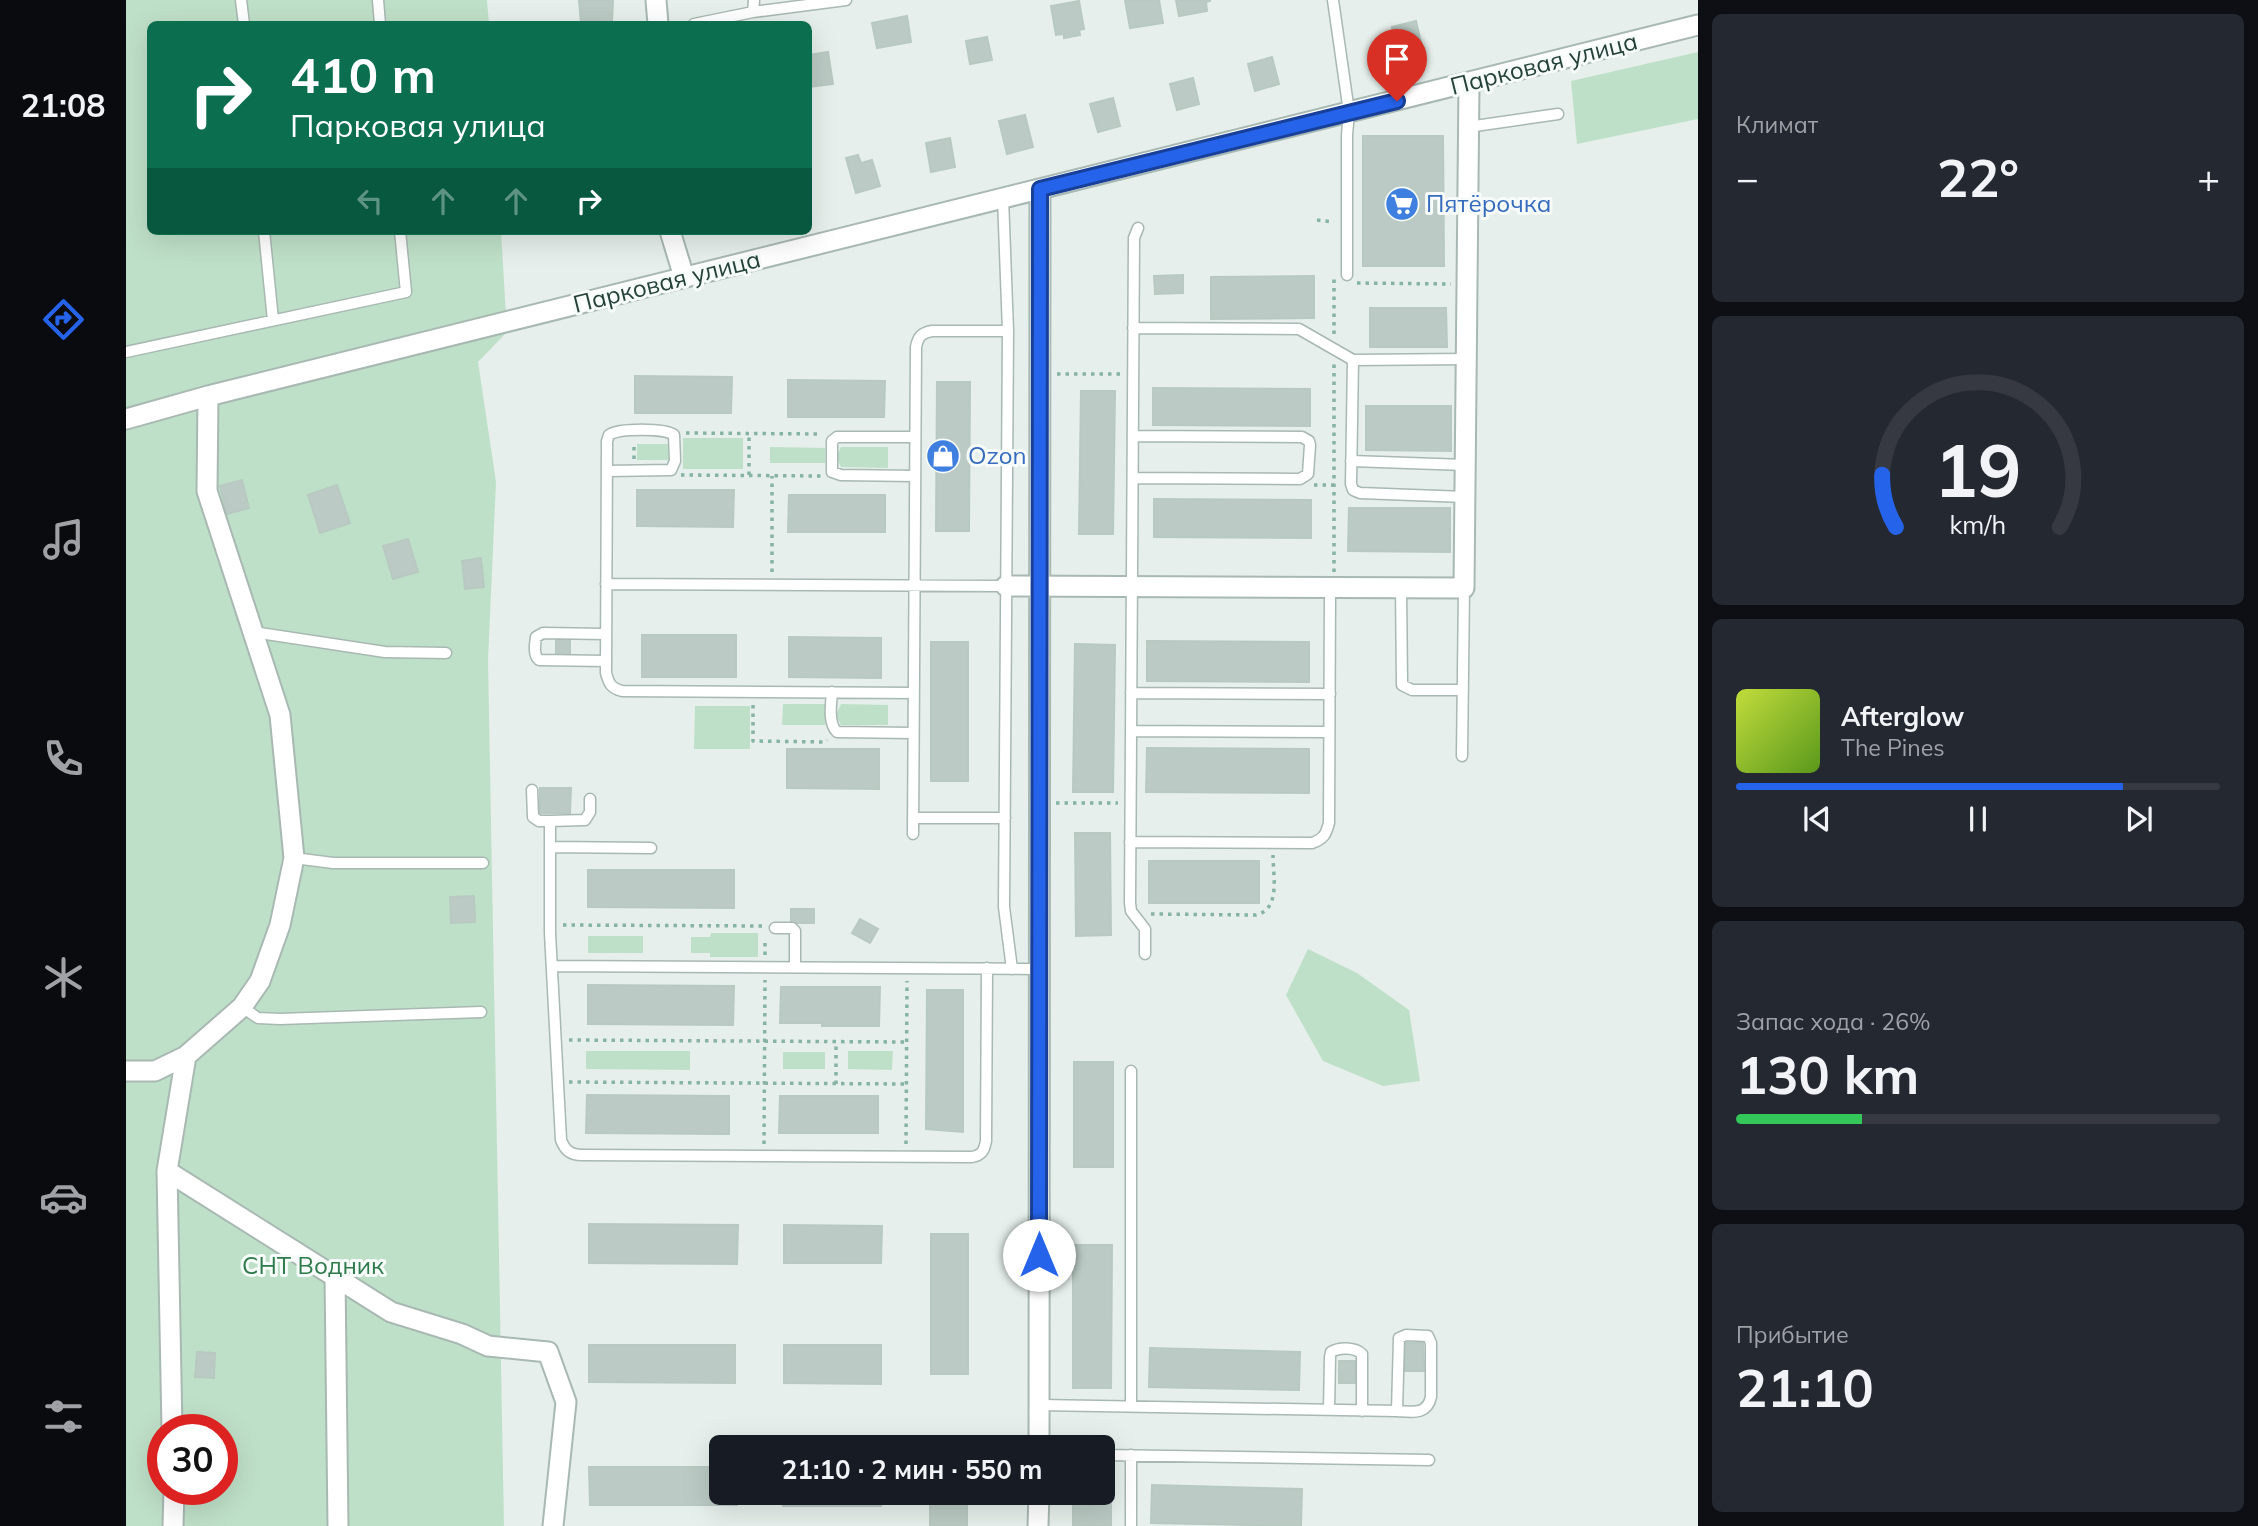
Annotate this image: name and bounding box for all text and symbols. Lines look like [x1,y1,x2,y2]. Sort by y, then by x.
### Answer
street label: Парковая улица [1447,25,1640,101]
pin [1367,29,1427,101]
icon: arrive [1378,40,1416,78]
text: 410 m [290,44,436,105]
icon: right [175,49,266,140]
text: 21:08 [21,85,105,125]
text: Парковая улица [290,105,546,145]
text: Климат [1736,110,1818,139]
text: 22° [1937,145,2019,210]
text: − [1736,154,1759,202]
text: + [2197,154,2220,202]
icon: left [351,182,389,220]
icon: ahead [424,182,462,220]
icon: ahead [497,182,535,220]
icon: right [570,182,608,220]
supermarket icon: Пятёрочка [1383,185,1421,223]
place label: Пятёрочка [1426,188,1551,218]
street label: Парковая улица [570,243,763,319]
icon: directions [39,295,88,344]
text: 19 [1934,424,2022,515]
shop icon: Ozon [924,437,962,475]
place label: Ozon [968,440,1027,470]
text: km/h [1950,508,2006,539]
icon: music [39,515,88,564]
text: Afterglow [1841,700,1964,733]
text: The Pines [1841,733,1945,762]
icon: phone [39,734,88,783]
icon: previous [1798,800,1836,838]
icon: pause [1959,800,1997,838]
icon: next [2120,800,2158,838]
icon: climate [39,953,88,1002]
text: Запас хода · 26% [1736,1007,1931,1036]
text: 130 km [1736,1042,1919,1107]
icon: car [39,1173,88,1222]
position arrow [1002,1218,1076,1292]
park label: СНТ Водник [242,1250,384,1280]
text: Прибытие [1736,1320,1849,1349]
text: 21:10 [1736,1355,1874,1420]
icon: filters [39,1392,88,1441]
speed limit sign: 30 [147,1414,238,1505]
text: 21:10 · 2 мин · 550 m [782,1453,1042,1486]

